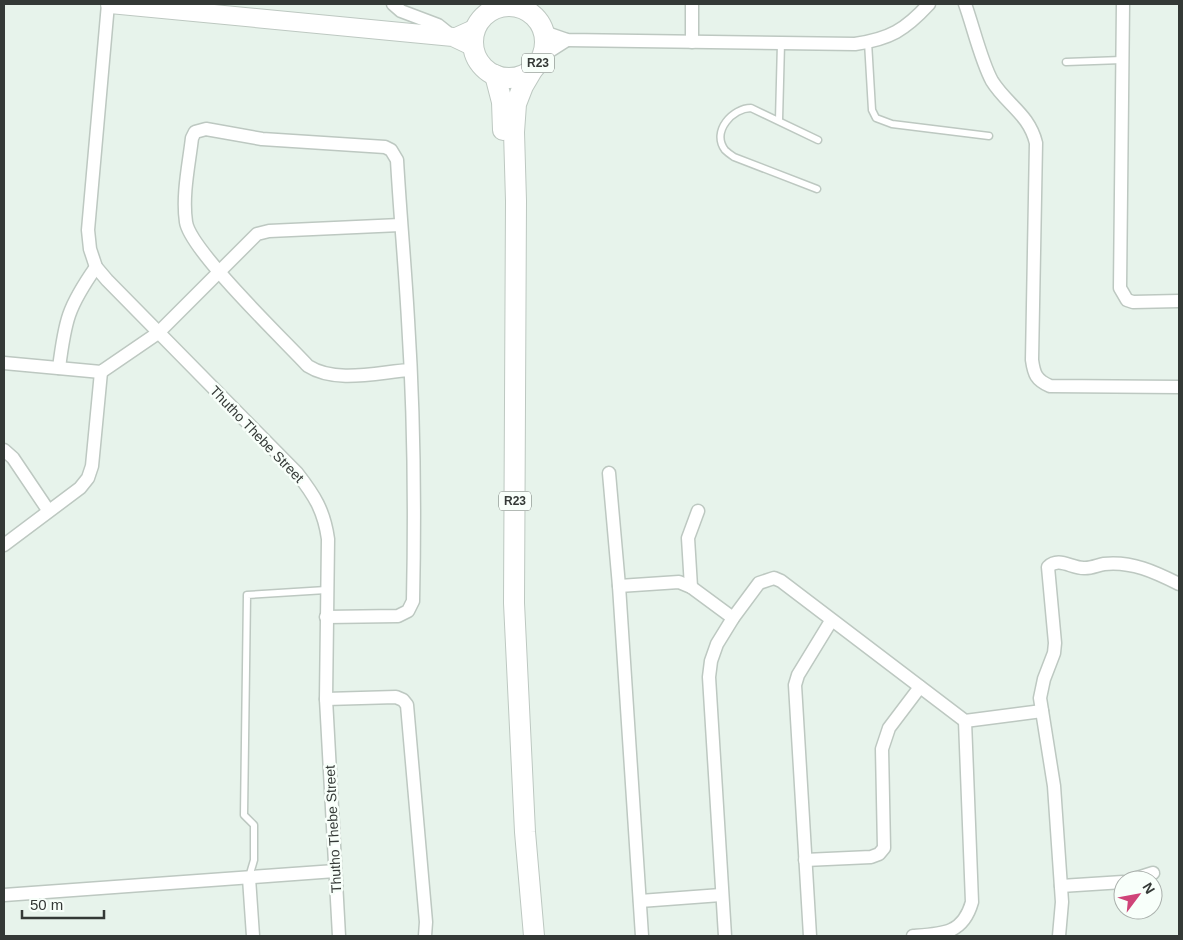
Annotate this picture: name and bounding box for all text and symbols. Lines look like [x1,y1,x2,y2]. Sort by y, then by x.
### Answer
road number: R23 [522,54,554,72]
street label: Thutho Thebe Street [207,382,307,486]
road number: R23 [499,492,531,511]
street label: Thutho Thebe Street [322,764,344,893]
north arrow [1113,870,1163,920]
text: N [1140,880,1158,897]
scale bar [22,888,105,920]
text: 50 m [30,896,63,913]

